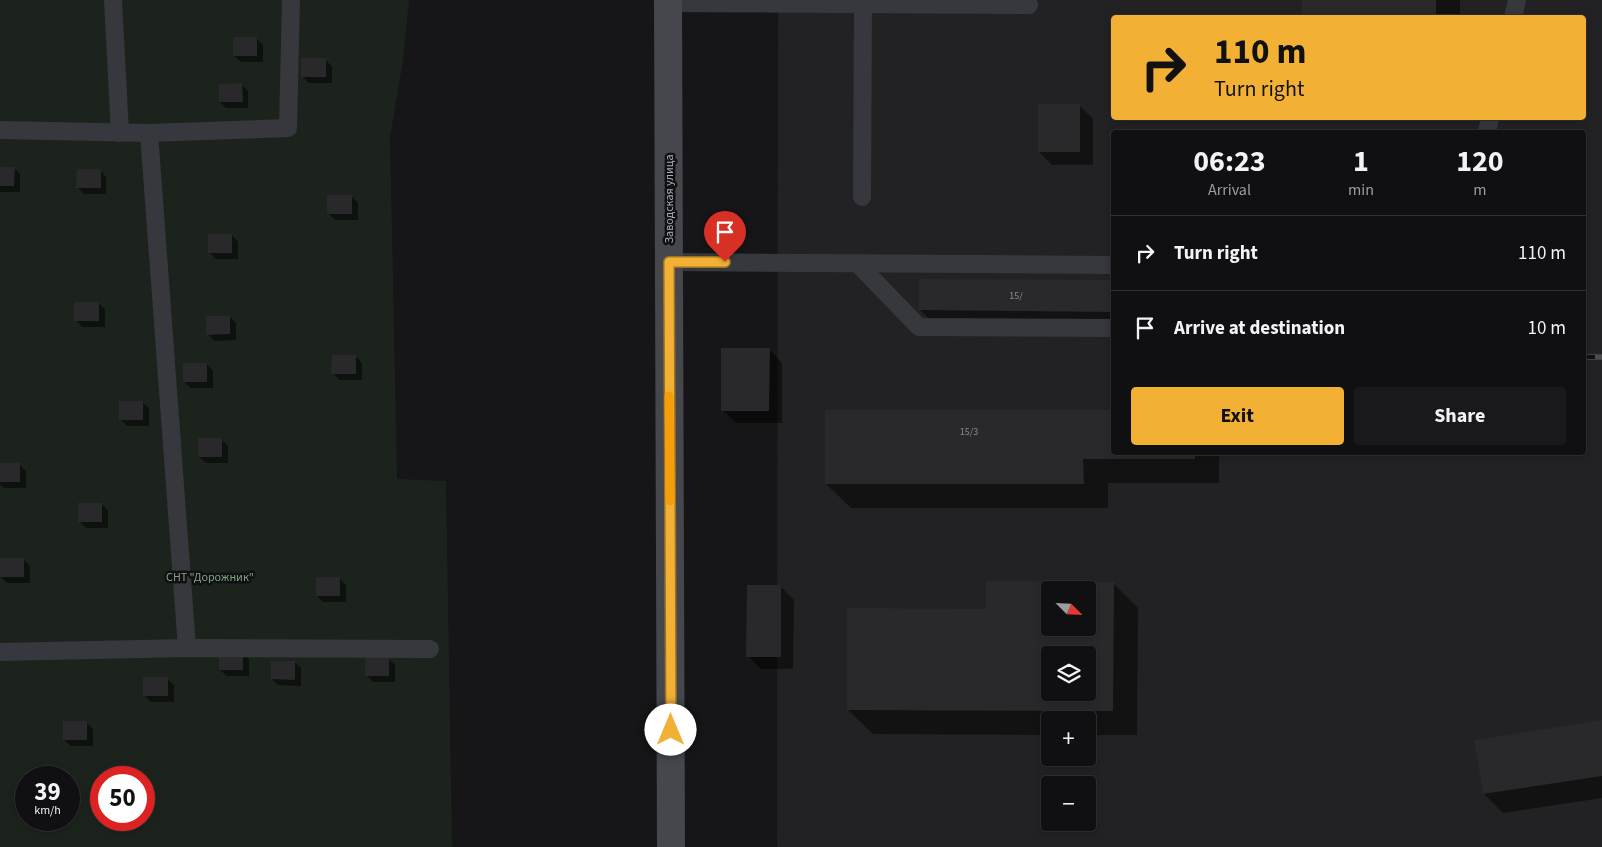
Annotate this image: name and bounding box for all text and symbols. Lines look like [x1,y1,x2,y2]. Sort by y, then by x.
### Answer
text: 110 m [1214,27,1306,77]
icon: right [1131,35,1196,100]
text: Turn right [1214,73,1304,105]
text: 06:23 [1193,140,1266,183]
text: 1 [1353,140,1369,183]
text: 120 [1456,140,1504,183]
street label: Заводская улица [661,154,678,244]
text: Arrival [1208,179,1251,201]
text: min [1348,179,1374,201]
text: m [1473,179,1487,201]
pin [704,211,746,262]
icon: arrive [711,218,739,246]
icon: right [1131,239,1159,267]
text: Turn right [1174,240,1258,267]
text: 110 m [1518,240,1566,267]
house number: 15/ [1009,289,1023,303]
icon: arrive [1131,314,1159,342]
text: Arrive at destination [1174,315,1345,342]
text: 10 m [1528,315,1566,342]
button: Exit [1131,387,1344,445]
button: Share [1354,387,1566,445]
house number: 15/3 [960,425,978,439]
park label: СНТ "Дорожник" [166,569,254,586]
north arrow [1041,581,1096,636]
map controls [1041,581,1096,831]
button: layers [1041,646,1096,701]
position arrow [644,703,696,755]
button: + [1041,711,1096,766]
speed limit sign: 50 [90,766,155,831]
text: 39 [34,774,61,810]
button: − [1041,776,1096,831]
text: km/h [34,802,61,819]

